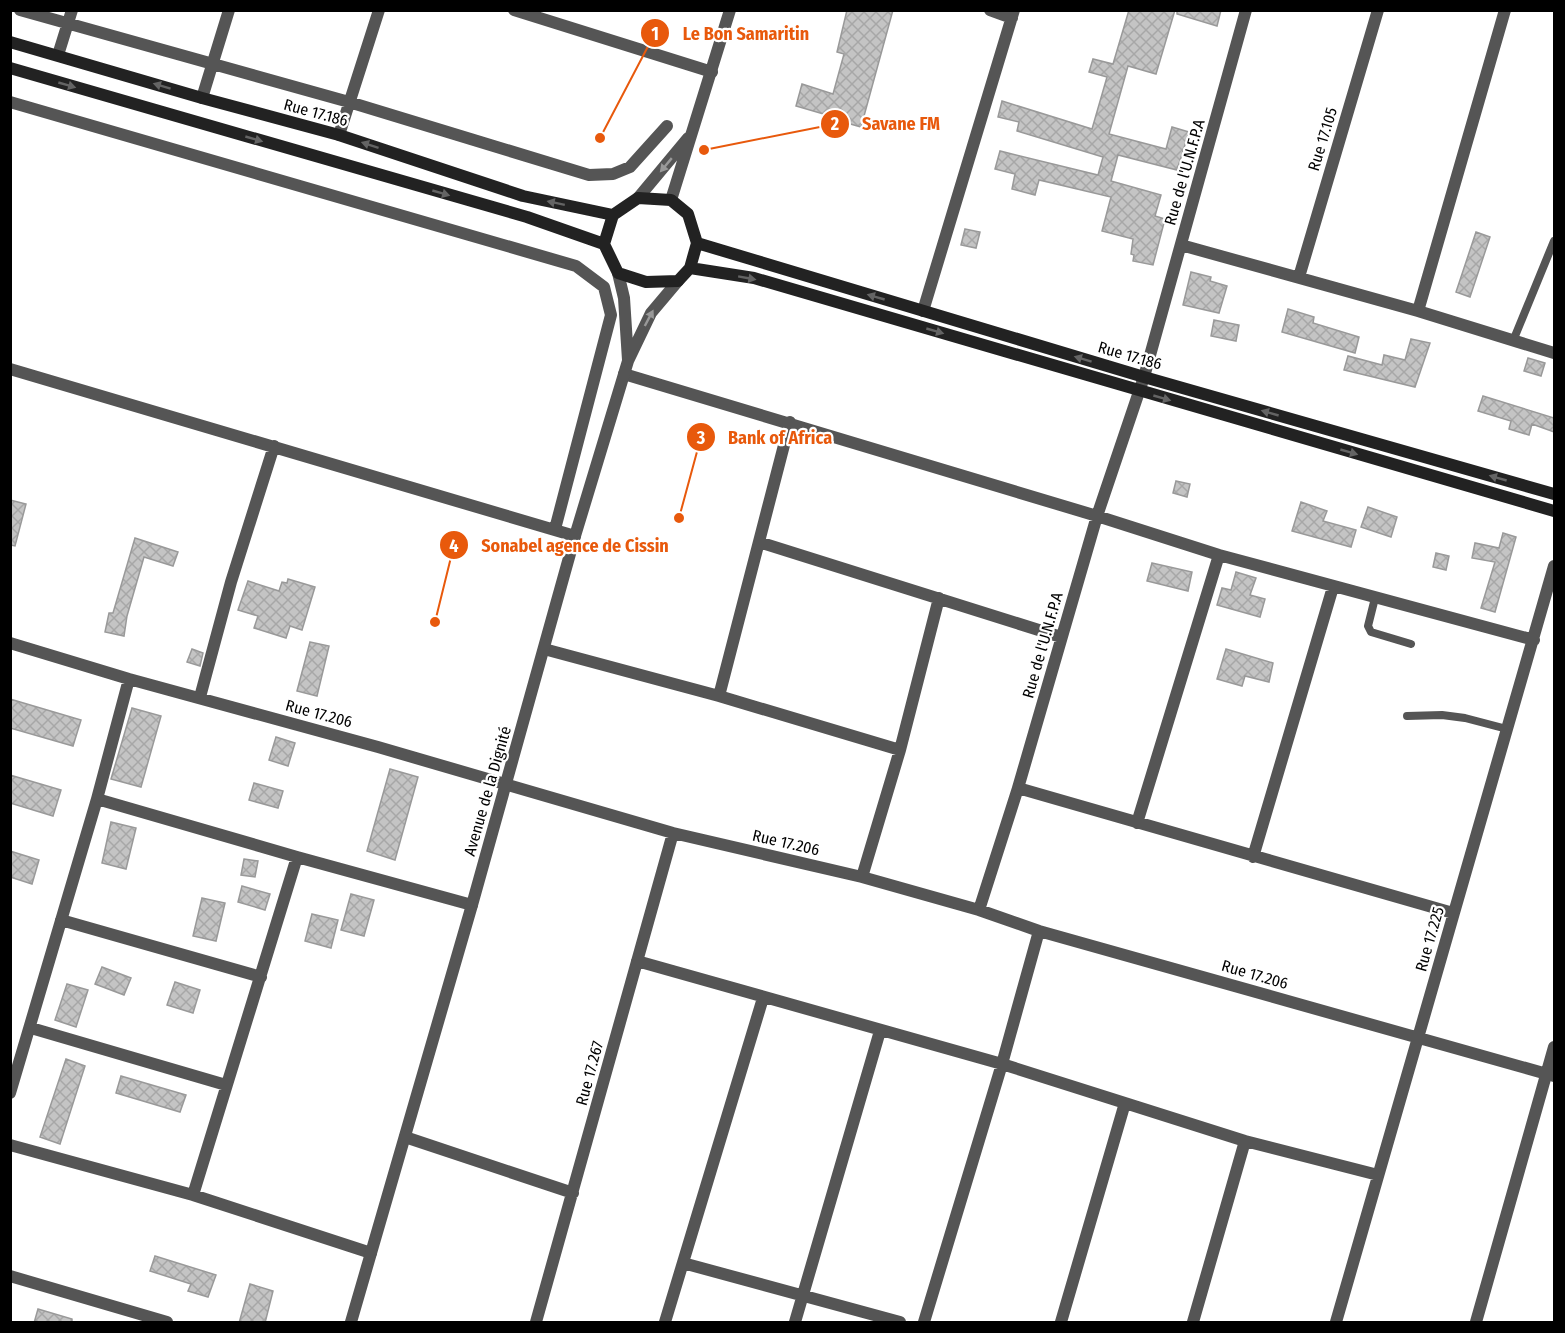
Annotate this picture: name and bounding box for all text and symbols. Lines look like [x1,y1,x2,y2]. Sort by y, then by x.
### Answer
callout: Le Bon Samaritin [640,15,821,51]
text: 1 [651,23,659,45]
text: Le Bon Samaritin [683,23,809,45]
one-way arrow [58,81,76,90]
one-way arrow [153,81,171,90]
street label: Rue 17.186 [282,95,350,130]
street label: Rue 17.105 [1304,105,1341,173]
callout: Savane FM [820,106,952,142]
text: 2 [830,113,839,135]
text: Savane FM [862,113,940,135]
street label: Rue de l'U.N.F.P.A [1160,116,1209,227]
one-way arrow [245,135,263,144]
one-way arrow [361,140,379,149]
one-way arrow [660,158,672,173]
one-way arrow [433,189,451,198]
one-way arrow [546,198,565,207]
one-way arrow [738,273,757,282]
one-way arrow [867,292,885,301]
one-way arrow [644,310,654,327]
one-way arrow [926,327,944,336]
street label: Rue 17.186 [1096,337,1164,374]
one-way arrow [1074,354,1092,363]
one-way arrow [1153,393,1171,403]
one-way arrow [1261,408,1279,417]
callout: Bank of Africa [686,419,845,455]
text: 3 [696,427,706,449]
text: Bank of Africa [728,427,832,449]
one-way arrow [1341,448,1359,457]
one-way arrow [1489,473,1507,482]
callout: Sonabel agence de Cissin [439,527,681,563]
text: 4 [449,535,459,557]
text: Sonabel agence de Cissin [481,535,669,557]
street label: Rue de l'U.N.F.P.A [1018,589,1067,700]
street label: Rue 17.206 [283,695,354,731]
street label: Avenue de la Dignité [460,724,515,858]
street label: Rue 17.206 [751,826,821,859]
street label: Rue 17.225 [1411,905,1448,974]
street label: Rue 17.206 [1219,956,1290,993]
street label: Rue 17.267 [572,1038,607,1107]

